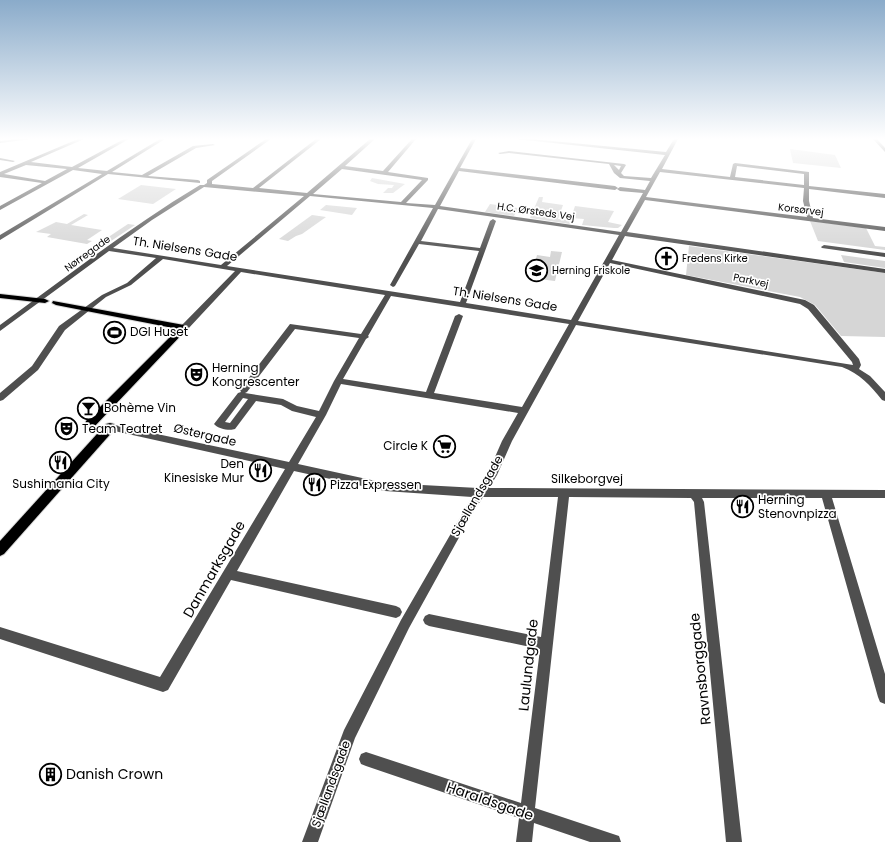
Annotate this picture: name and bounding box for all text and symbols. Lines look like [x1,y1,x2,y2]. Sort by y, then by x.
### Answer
street label: H.C. Ørsteds Vej [496,199,576,224]
street label: Korsørvej [777,199,825,220]
street label: Nørregade [61,232,113,275]
street label: Th. Nielsens Gade [132,232,239,265]
church icon: Fredens Kirke [653,245,679,271]
place label: Fredens Kirke [682,251,748,266]
school or university icon: Herning Friskole [523,257,549,283]
place label: Herning Friskole [552,263,630,278]
street label: Parkvej [732,269,770,292]
street label: Th. Nielsens Gade [452,282,559,315]
sports icon: DGI Huset [101,319,127,345]
place label: DGI Huset [130,323,188,340]
place label: Herning Kongrescenter [212,359,300,390]
theatre icon: Herning Kongrescenter [183,362,209,388]
bar icon: Bohème Vin [75,395,101,421]
place label: Bohème Vin [104,399,176,416]
theatre icon: Team Teatret [53,416,79,442]
street label: Østergade [172,419,238,450]
place label: Team Teatret [82,420,162,437]
supermarket icon: Circle K [431,433,457,459]
place label: Circle K [383,437,428,454]
restaurant icon: Sushimania City [48,450,74,476]
street label: Sjællandsgade [446,452,507,539]
place label: Den Kinesiske Mur [164,455,245,486]
restaurant icon: Den Kinesiske Mur [247,458,273,484]
street label: Silkeborgvej [551,470,623,487]
restaurant icon: Pizza Expressen [302,472,328,498]
place label: Sushimania City [12,475,110,492]
place label: Pizza Expressen [330,476,422,493]
place label: Herning Stenovnpizza [758,491,837,522]
restaurant icon: Herning Stenovnpizza [730,494,756,520]
street label: Danmarksgade [178,517,250,621]
street label: Ravnsborggade [684,612,716,726]
street label: Laulundgade [513,618,543,712]
street label: Sjællandsgade [307,738,354,830]
building icon: Danish Crown [37,761,63,787]
place label: Danish Crown [66,764,163,784]
street label: Haraldsgade [444,777,537,825]

